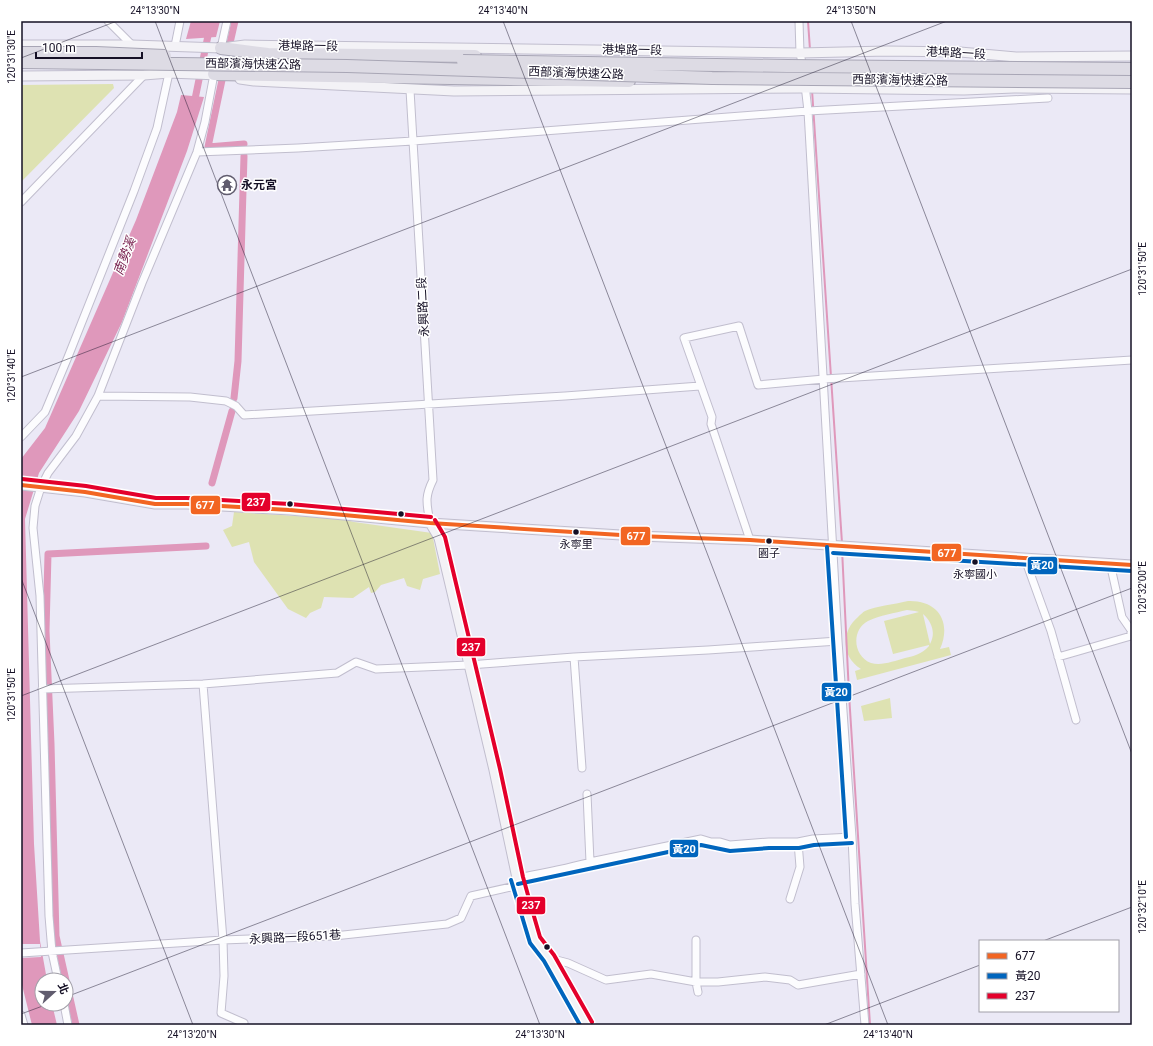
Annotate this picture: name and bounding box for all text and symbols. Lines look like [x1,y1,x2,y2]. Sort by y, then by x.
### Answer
text: 24°13'30"N [130,5,180,16]
text: 24°13'40"N [478,5,528,16]
text: 24°13'50"N [826,5,876,16]
text: 120°31'30"E [6,30,17,84]
scale bar [36,34,142,60]
street label: 港埠路一段 [278,38,338,54]
text: 100 m [42,41,76,55]
street label: 港埠路一段 [602,42,662,58]
street label: 港埠路一段 [926,44,986,62]
street label: 西部濱海快速公路 [205,56,301,72]
street label: 西部濱海快速公路 [528,64,624,82]
street label: 西部濱海快速公路 [852,72,948,88]
temple icon: 永元宮 [216,174,238,196]
place label: 永元宮 [241,178,277,192]
water label: 南勢溪 [110,233,139,277]
text: 120°31'50"E [1137,242,1148,296]
street label: 永興路二段 [414,277,432,337]
text: 120°31'40"E [6,349,17,403]
line badge: 237 [241,492,271,512]
line badge: 677 [190,495,221,515]
text: 237 [247,496,265,509]
text: 677 [196,499,214,512]
unlabelled marker [285,499,295,509]
unlabelled marker [396,509,406,519]
line badge: 677 [620,526,651,546]
marker: 永寧里 [571,527,581,537]
text: 677 [627,530,645,543]
marker: 園子 [764,536,774,546]
place label: 永寧里 [560,538,593,551]
line badge: 677 [931,543,962,562]
place label: 園子 [758,547,780,560]
text: 677 [938,547,956,560]
line badge: 黃20 [1027,556,1058,575]
marker: 永寧國小 [970,557,980,567]
text: 黃20 [1030,559,1054,572]
text: 120°32'00"E [1137,561,1148,615]
place label: 永寧國小 [953,568,997,581]
line badge: 237 [456,637,486,657]
text: 237 [462,641,480,654]
text: 120°31'50"E [6,668,17,722]
line badge: 黃20 [821,682,852,702]
text: 黃20 [824,686,848,699]
line badge: 黃20 [669,839,699,858]
text: 黃20 [672,843,696,856]
text: 120°32'10"E [1137,880,1148,934]
line badge: 237 [516,896,546,915]
text: 237 [522,899,540,912]
street label: 永興路一段651巷 [249,928,341,946]
legend [979,940,1119,1012]
unlabelled marker [542,942,552,952]
text: 677 [1015,949,1035,963]
text: 黃20 [1015,969,1041,983]
north arrow [34,972,74,1012]
text: 北 [55,981,71,996]
text: 237 [1015,989,1035,1003]
text: 24°13'20"N [167,1029,217,1040]
text: 24°13'30"N [515,1029,565,1040]
text: 24°13'40"N [863,1029,913,1040]

